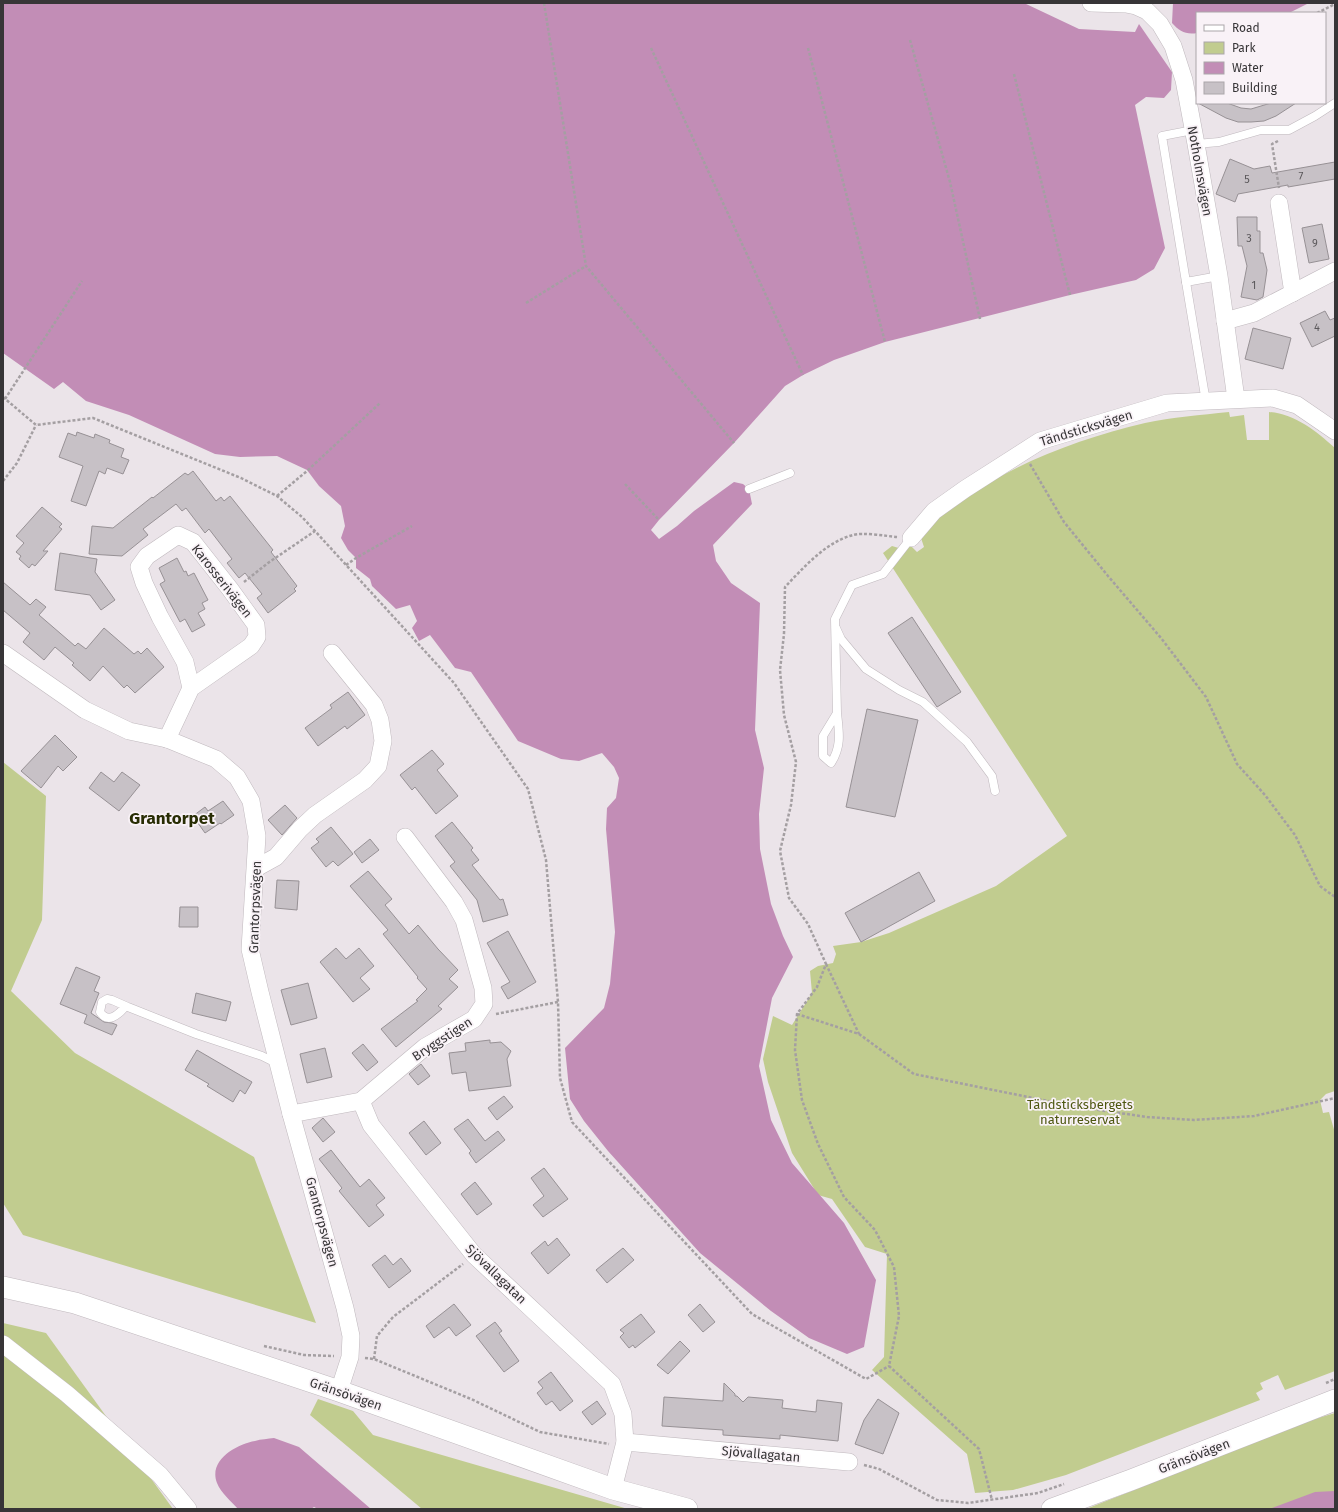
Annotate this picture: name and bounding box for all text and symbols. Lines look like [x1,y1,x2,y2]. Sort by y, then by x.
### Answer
legend [1196,12,1326,104]
text: Road [1232,21,1260,35]
text: Park [1232,41,1256,55]
text: Water [1232,61,1264,75]
text: Building [1232,81,1278,95]
street label: Notholmsvägen [1185,125,1215,217]
house number: 7 [1299,170,1304,183]
house number: 5 [1244,173,1250,186]
house number: 3 [1246,232,1252,245]
house number: 9 [1312,237,1318,250]
house number: 1 [1252,279,1256,292]
house number: 4 [1314,321,1320,334]
street label: Tändsticksvägen [1038,407,1134,449]
street label: Karosserivägen [189,541,255,621]
district label: Grantorpet [129,808,215,829]
street label: Grantorpsvägen [246,861,264,953]
street label: Bryggstigen [409,1014,475,1064]
park label: Tändsticksbergets naturreservat [1027,1097,1133,1127]
street label: Grantorpsvägen [303,1175,341,1269]
street label: Sjövallagatan [462,1241,530,1307]
street label: Gränsövägen [308,1375,384,1413]
street label: Gränsövägen [1156,1435,1232,1477]
street label: Sjövallagatan [721,1443,801,1465]

